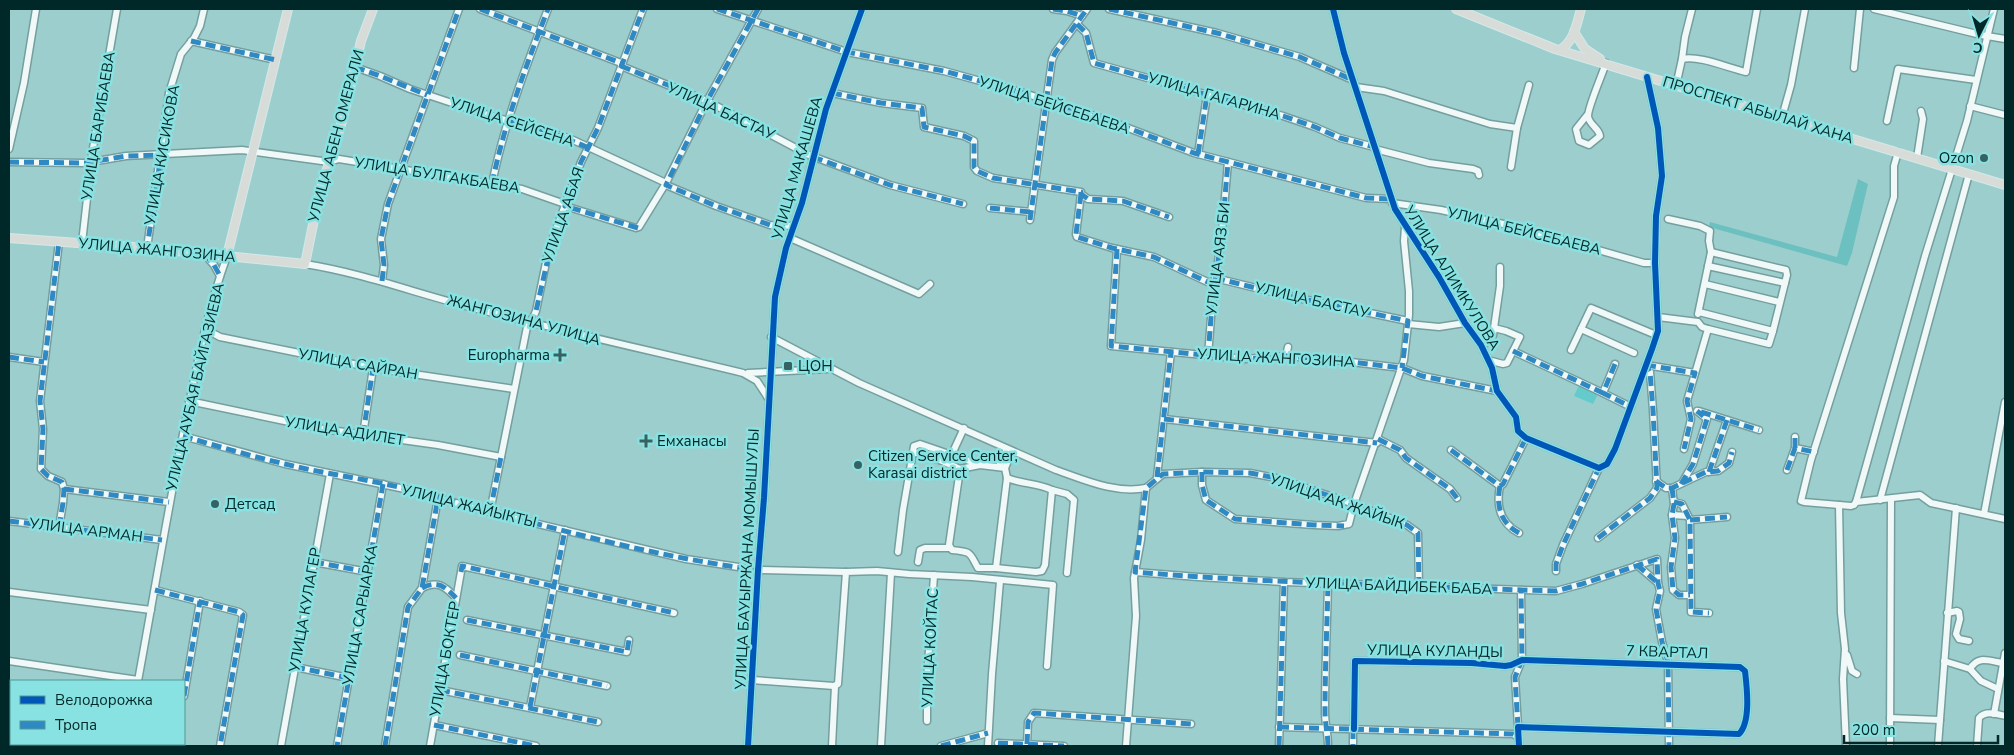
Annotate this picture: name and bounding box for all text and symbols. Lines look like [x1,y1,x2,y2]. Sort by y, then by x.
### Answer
north arrow [1954,10,2004,60]
text: С [1972,38,1983,57]
street label: УЛИЦА АБЕН ОМЕРАЛИ [303,47,369,226]
street label: УЛИЦА БАРИБАЕВА [76,50,120,203]
street label: УЛИЦА ГАГАРИНА [1144,67,1283,124]
street label: УЛИЦА БЕЙСЕБАЕВА [975,71,1132,139]
street label: ПРОСПЕКТ АБЫЛАЙ ХАНА [1660,71,1856,149]
street label: УЛИЦА БАСТАУ [663,77,778,145]
street label: УЛИЦА КИСИКОВА [140,83,184,228]
street label: УЛИЦА СЕЙСЕНА [446,92,577,152]
street label: УЛИЦА МАКАШЕВА [767,94,827,243]
place label: Ozon [1939,148,1974,168]
street label: УЛИЦА БУЛГАКБАЕВА [352,152,521,198]
marker: Ozon [1978,152,1990,164]
street label: УЛИЦА АБАЯ [537,164,589,267]
street label: УЛИЦА АЯЗ БИ [1201,201,1235,318]
street label: УЛИЦА АЛИМКУЛОВА [1399,201,1505,354]
street label: УЛИЦА БЕЙСЕБАЕВА [1444,202,1603,260]
street label: УЛИЦА ЖАНГОЗИНА [77,233,236,267]
street label: УЛИЦА БАСТАУ [1252,277,1371,323]
street label: УЛИЦА АУБАЯ БАЙГАЗИЕВА [161,281,229,494]
street label: ЖАНГОЗИНА УЛИЦА [445,290,603,350]
street label: УЛИЦА САЙРАН [296,343,419,384]
street label: УЛИЦА ЖАНГОЗИНА [1196,344,1355,372]
place label: Europharma [468,345,550,365]
marker: Europharma [554,349,566,361]
place label: ЦОН [798,356,833,376]
marker: ЦОН [782,360,794,372]
street label: УЛИЦА АДИЛЕТ [283,412,406,450]
street label: УЛИЦА БАУЫРЖАНА МОМЫШУЛЫ [730,428,764,691]
place label: Емханасы [657,431,727,451]
marker: Емханасы [639,434,653,448]
place label: Citizen Service Center, Karasai district [868,446,1018,483]
marker: Citizen Service Center, Karasai district [852,459,864,471]
street label: УЛИЦА АК ЖАЙЫК [1266,468,1408,534]
street label: УЛИЦА ЖАЙЫКТЫ [398,479,539,533]
place label: Детсад [225,494,276,514]
marker: Детсад [209,498,221,510]
street label: УЛИЦА АРМАН [27,513,144,547]
street label: УЛИЦА САРЫАРКА [338,543,382,688]
street label: УЛИЦА КУЛАГЕР [284,546,326,675]
street label: УЛИЦА БАЙДИБЕК БАБА [1304,573,1493,599]
street label: УЛИЦА КОЙТАС [917,588,943,709]
street label: УЛИЦА БОКТЕР [425,599,465,719]
street label: УЛИЦА КУЛАНДЫ [1366,640,1503,662]
street label: 7 КВАРТАЛ [1625,641,1709,663]
legend [10,680,185,745]
text: Велодорожка [55,690,153,710]
scale bar [1844,712,1998,744]
text: Тропа [55,715,97,735]
text: 200 m [1852,720,1896,740]

